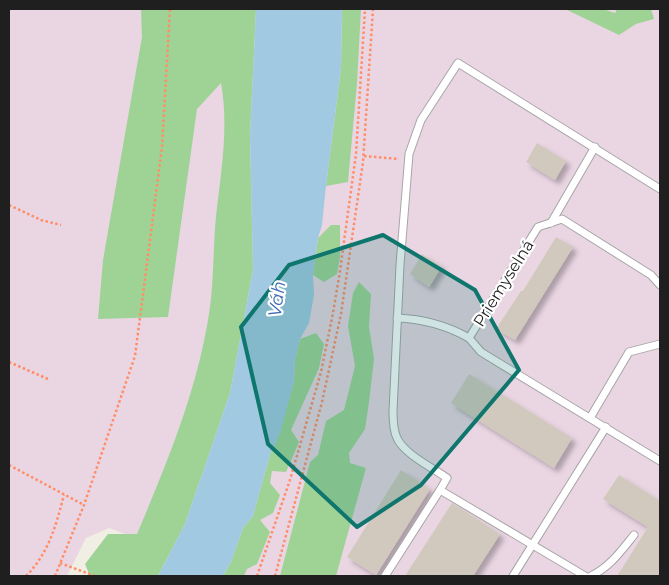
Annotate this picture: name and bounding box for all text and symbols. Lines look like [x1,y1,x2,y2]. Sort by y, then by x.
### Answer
street label: Priemyselná [469,236,538,330]
water label: Váh [264,280,290,318]

